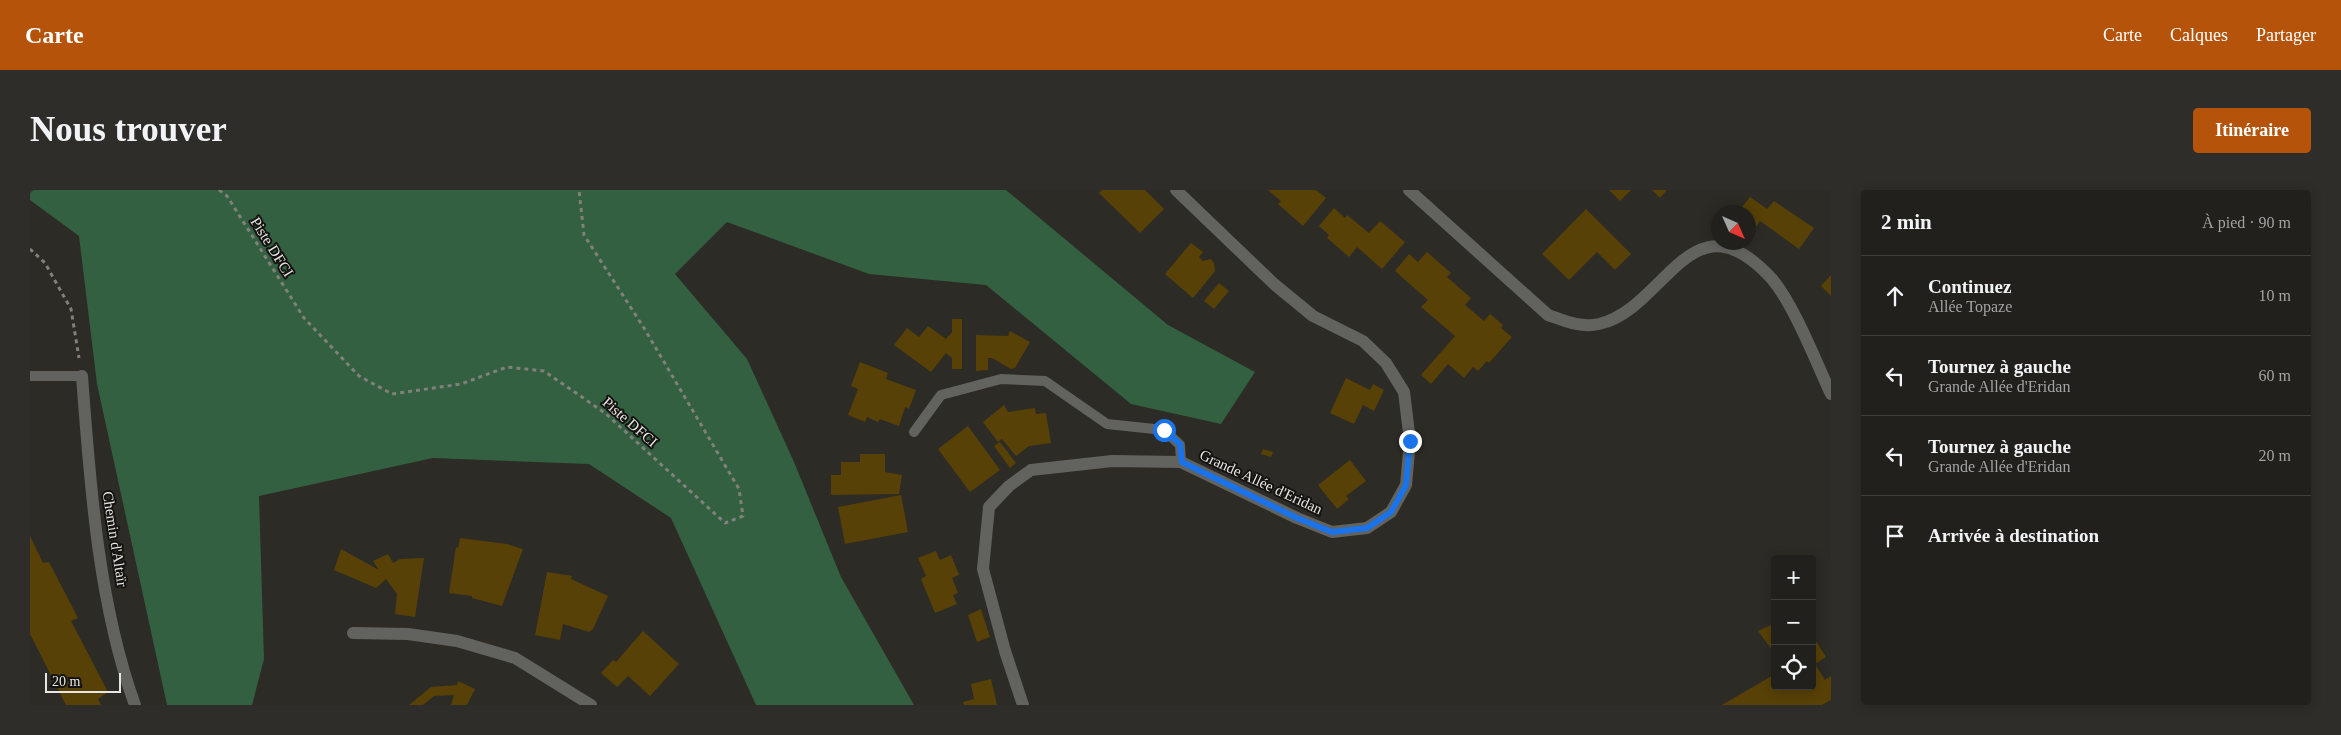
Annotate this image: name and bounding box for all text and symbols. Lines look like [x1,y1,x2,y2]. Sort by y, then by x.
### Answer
text: Carte [25,22,84,48]
text: Carte [2103,25,2142,45]
text: Calques [2170,25,2228,45]
text: Partager [2256,25,2316,45]
button: Itinéraire [2193,108,2311,153]
text: Nous trouver [30,110,227,149]
north arrow [1711,205,1756,250]
text: 2 min [1881,210,1932,234]
street label: Piste DFCI [247,214,297,280]
text: À pied · 90 m [2202,214,2291,231]
text: Continuez [1928,276,2011,297]
icon: ahead [1881,282,1909,310]
text: 10 m [2259,287,2291,304]
text: Allée Topaze [1928,298,2012,315]
text: Tournez à gauche [1928,356,2071,377]
icon: left [1881,362,1909,390]
text: 60 m [2259,367,2291,384]
text: Grande Allée d'Eridan [1928,378,2070,395]
street label: Piste DFCI [599,394,661,450]
route start [1153,419,1176,442]
route end [1399,430,1422,453]
text: Tournez à gauche [1928,436,2071,457]
icon: left [1881,442,1909,470]
street label: Grande Allée d'Eridan [1197,447,1325,518]
text: 20 m [2259,447,2291,464]
text: Grande Allée d'Eridan [1928,458,2070,475]
street label: Chemin d'Altaïr [100,490,130,588]
icon: arrive [1881,522,1909,550]
text: Arrivée à destination [1928,525,2099,546]
map controls [1771,555,1816,690]
button: + [1771,555,1816,600]
button: − [1771,600,1816,645]
button: locate [1771,645,1816,690]
scale bar [45,670,121,693]
text: 20 m [52,674,80,689]

